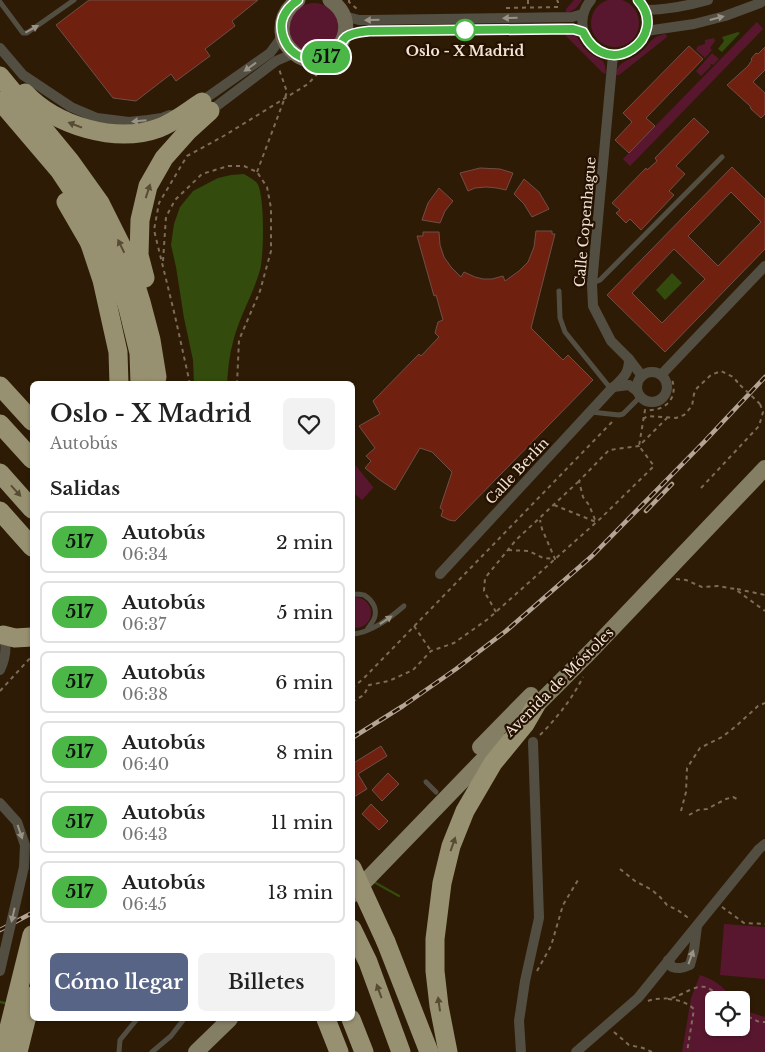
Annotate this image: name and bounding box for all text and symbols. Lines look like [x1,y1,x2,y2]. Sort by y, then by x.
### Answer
one-way arrow [502,14,518,22]
one-way arrow [710,14,725,22]
one-way arrow [364,16,380,24]
marker: Oslo - X Madrid [454,19,476,41]
one-way arrow [24,25,39,33]
line badge: 517 [297,41,355,73]
place label: Oslo - X Madrid [406,42,524,60]
text: 517 [312,46,340,68]
one-way arrow [244,62,257,72]
one-way arrow [131,117,147,125]
one-way arrow [67,121,82,129]
street label: Calle Copenhague [570,156,600,288]
one-way arrow [144,183,152,198]
one-way arrow [117,238,126,253]
button: heart [283,398,335,450]
text: Oslo - X Madrid [50,399,252,428]
text: Autobús [50,433,118,453]
street label: Calle Berlín [482,434,553,508]
text: Salidas [50,477,120,500]
one-way arrow [10,485,22,497]
text: Autobús [122,521,205,544]
text: 517 [66,531,93,553]
text: 2 min [276,531,333,554]
text: 06:34 [122,544,168,564]
text: Autobús [122,591,205,614]
text: 517 [66,601,93,623]
text: 5 min [277,601,333,624]
text: 06:37 [122,614,166,634]
one-way arrow [379,615,393,624]
street label: Avenida de Móstoles [500,624,617,741]
text: Autobús [122,661,205,684]
text: 517 [66,671,93,693]
text: 6 min [275,671,333,694]
text: 06:38 [122,684,168,704]
text: Autobús [122,731,205,754]
text: 517 [66,741,93,763]
text: 8 min [276,741,333,764]
text: 06:40 [122,754,169,774]
text: Autobús [122,801,205,824]
text: 517 [66,811,93,833]
text: 11 min [271,811,333,834]
text: 06:43 [122,824,168,844]
one-way arrow [17,825,25,840]
one-way arrow [449,836,457,851]
text: Autobús [122,871,205,894]
text: 517 [66,881,93,903]
text: 13 min [267,881,333,904]
text: 06:45 [122,894,167,914]
one-way arrow [9,907,17,922]
one-way arrow [687,949,695,964]
button: Cómo llegar [50,953,188,1011]
button: Billetes [198,953,335,1011]
one-way arrow [375,983,382,998]
map controls [705,991,750,1036]
button: locate [705,991,750,1036]
one-way arrow [435,996,443,1012]

